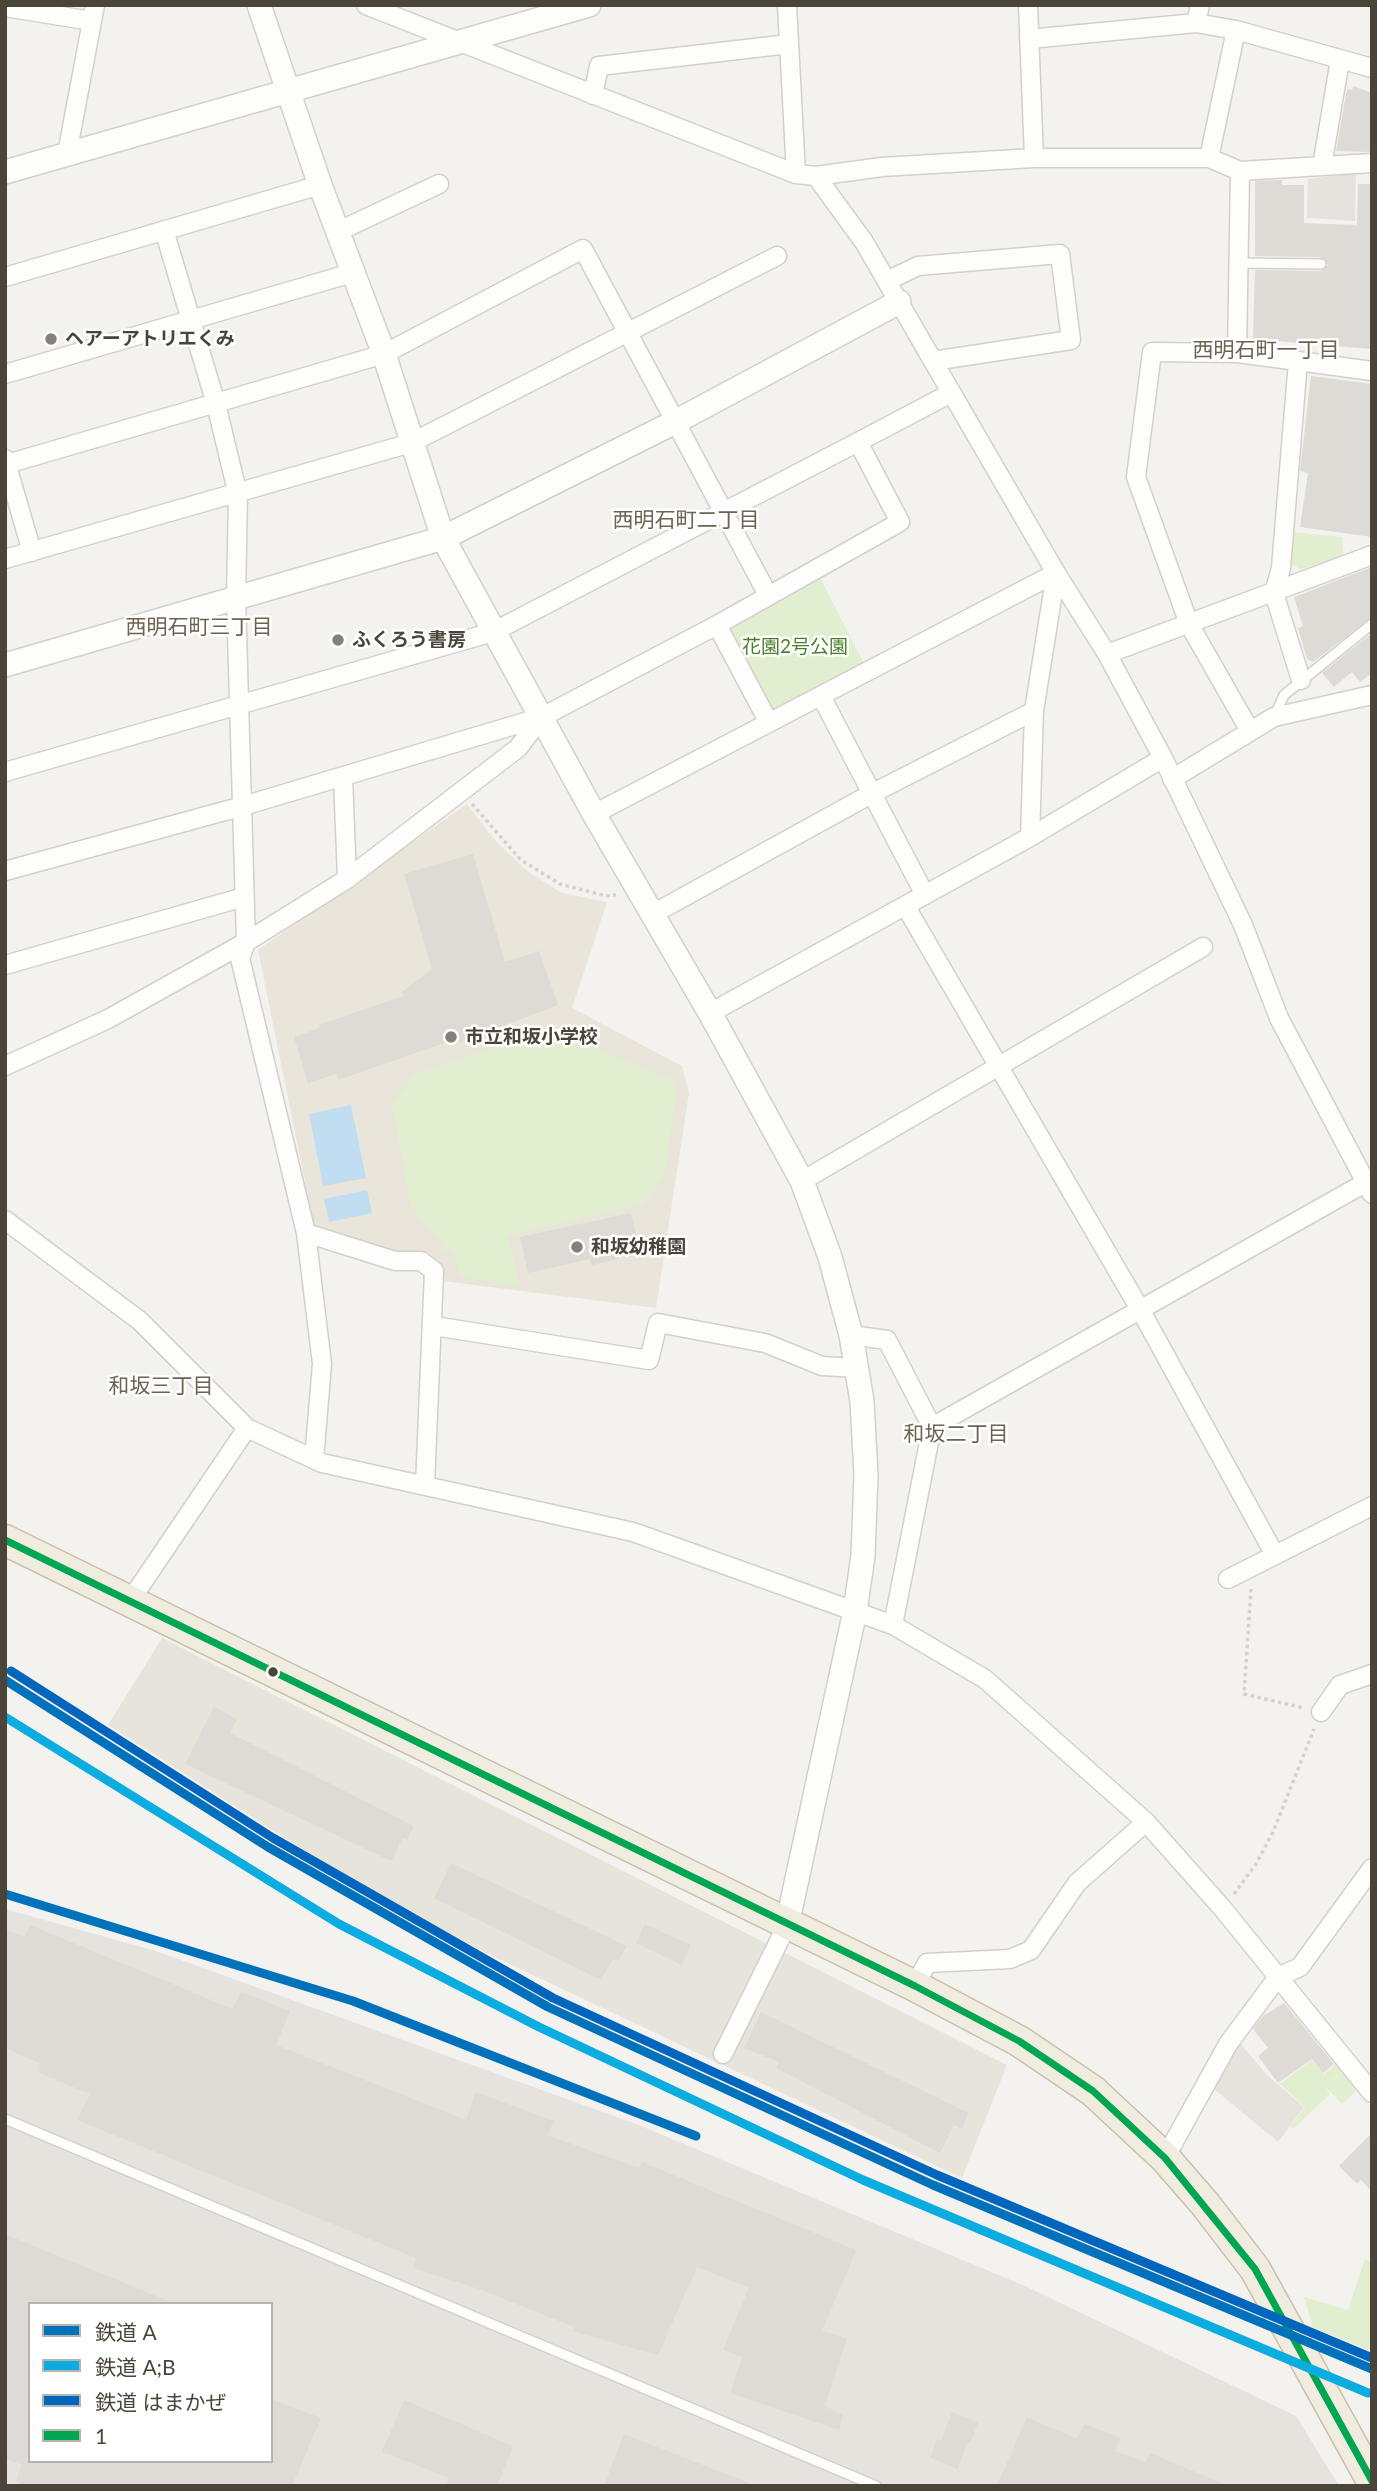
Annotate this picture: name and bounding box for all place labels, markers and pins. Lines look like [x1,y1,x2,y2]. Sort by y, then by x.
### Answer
place label: ヘアーアトリエくみ [65,328,235,350]
marker: ヘアーアトリエくみ [43,331,59,347]
place label: ふくろう書房 [352,629,466,651]
marker: ふくろう書房 [330,632,346,648]
place label: 市立和坂小学校 [465,1026,598,1048]
marker: 市立和坂小学校 [443,1029,459,1045]
place label: 和坂幼稚園 [591,1236,686,1258]
marker: 和坂幼稚園 [569,1239,585,1255]
unlabelled marker [266,1665,280,1679]

